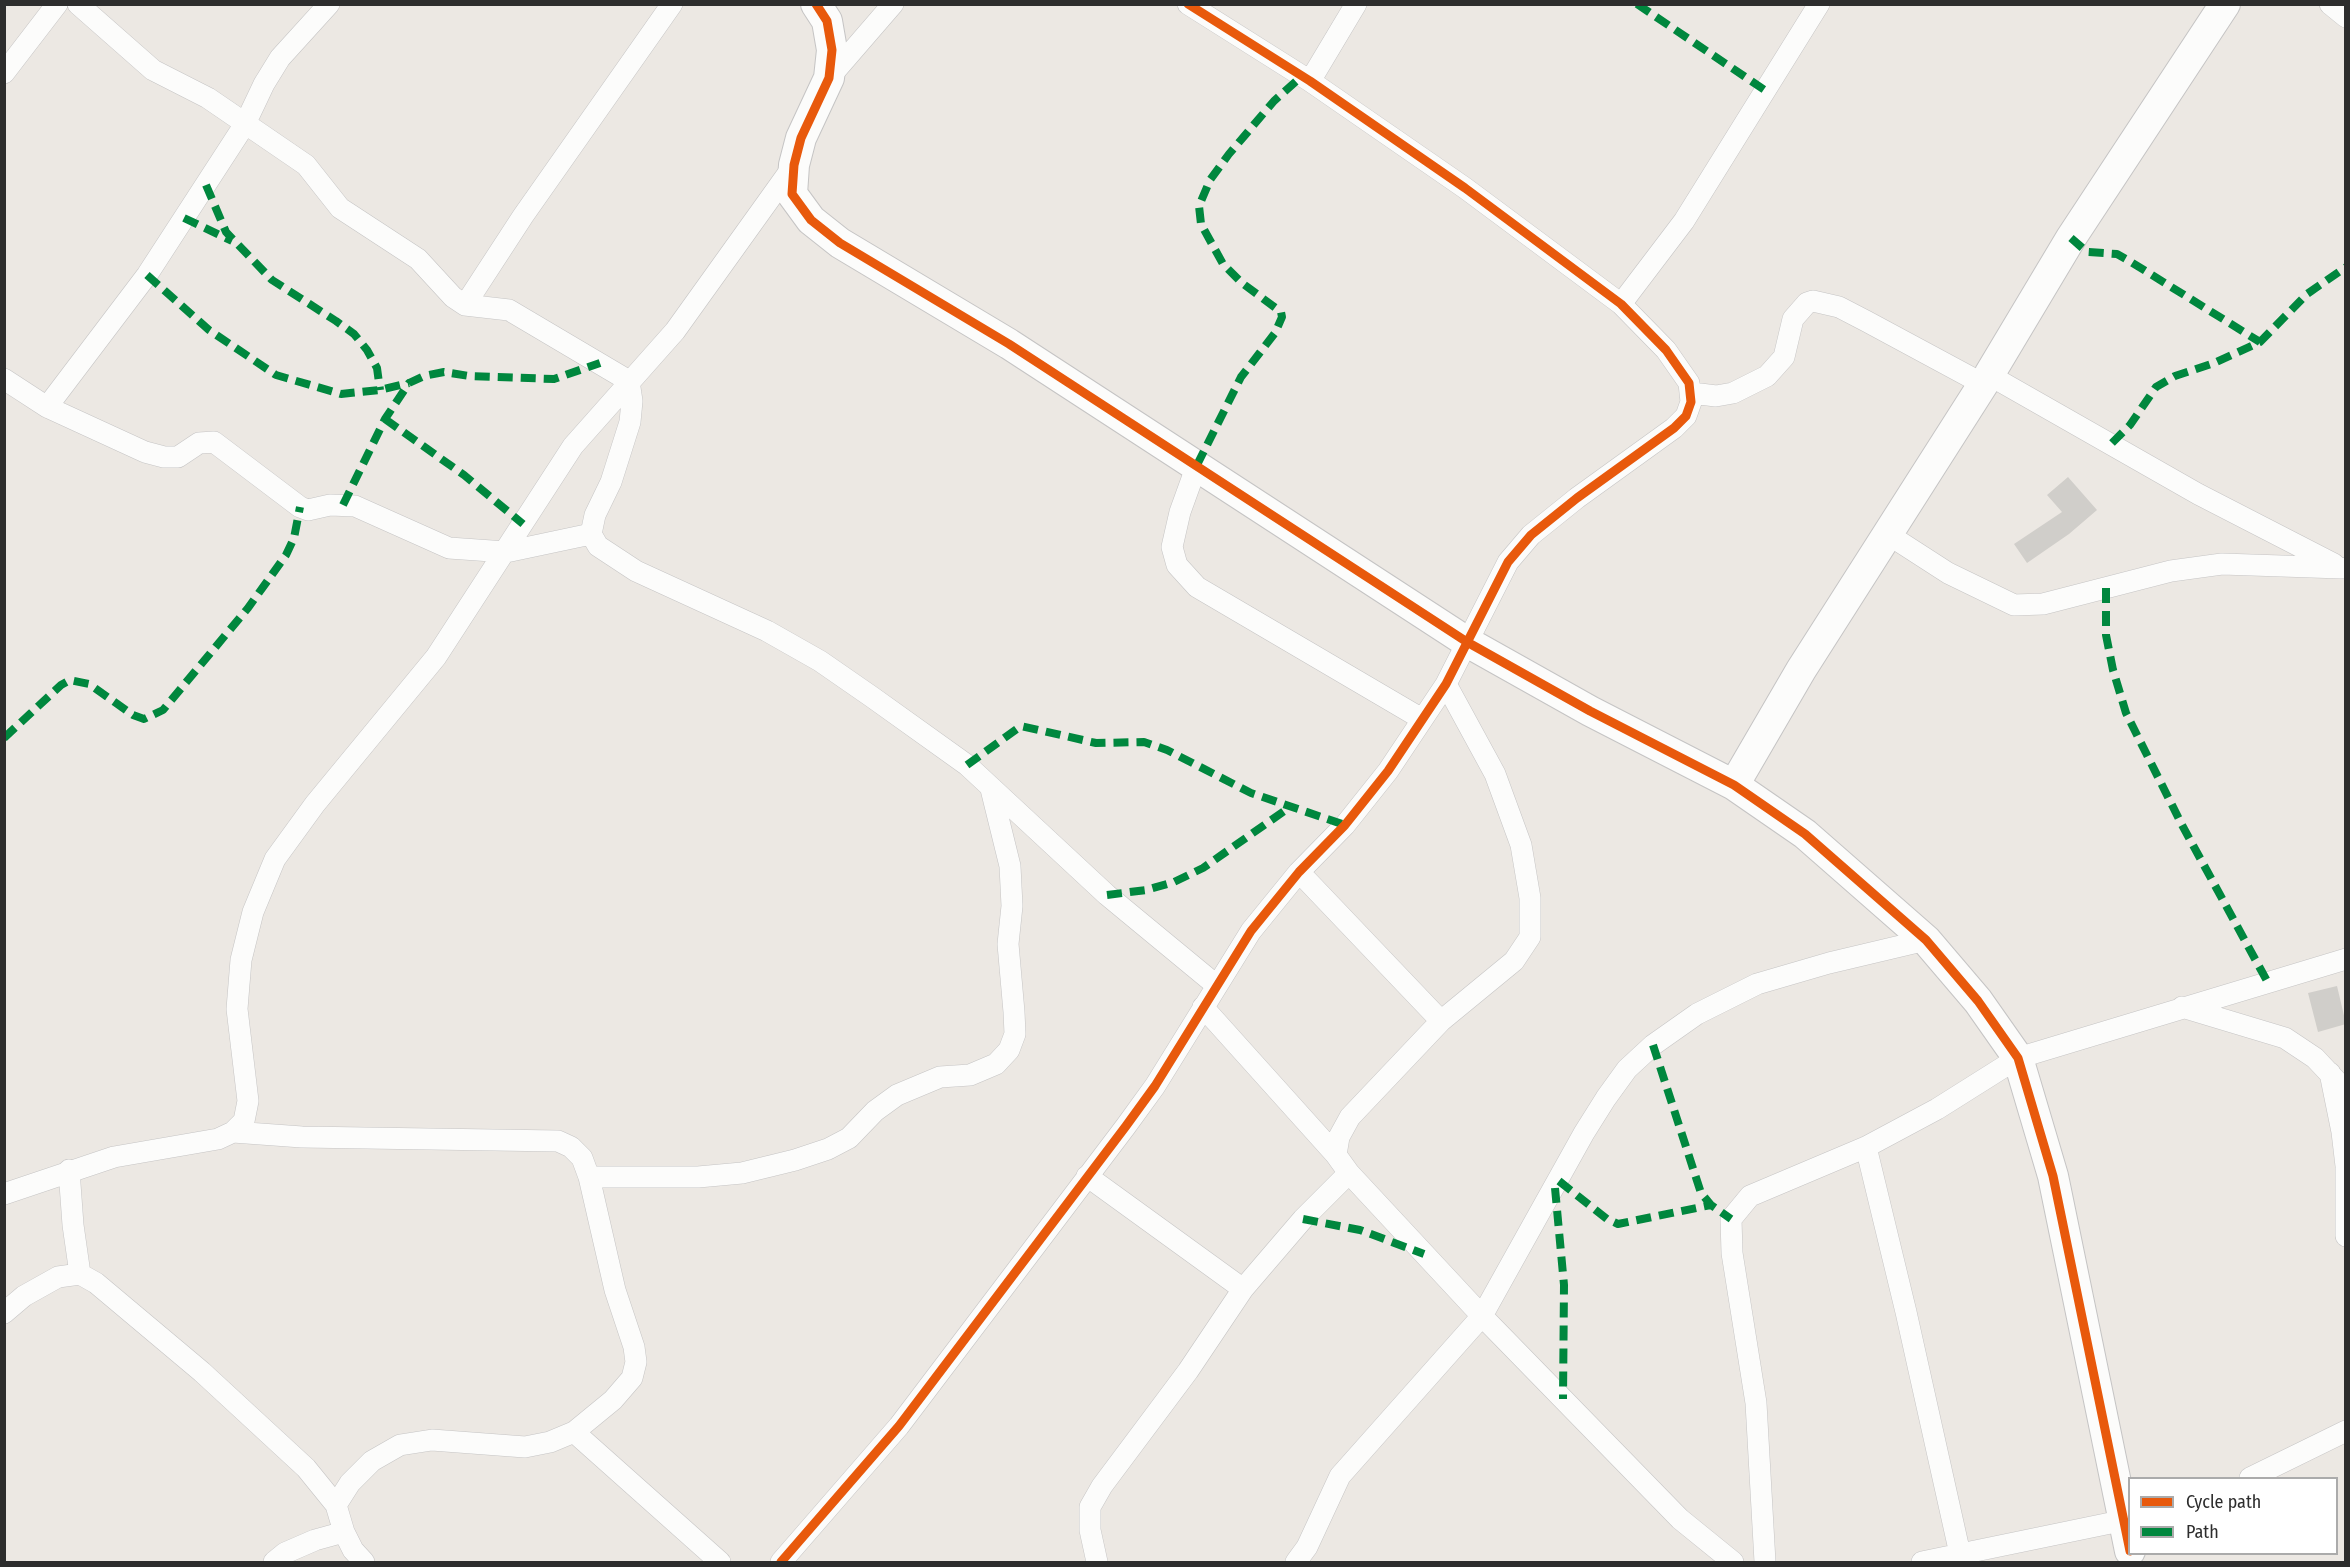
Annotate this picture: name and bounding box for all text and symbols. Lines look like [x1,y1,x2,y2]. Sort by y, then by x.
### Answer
legend [2128,1477,2338,1555]
text: Cycle path [2186,1491,2261,1513]
text: Path [2186,1521,2219,1543]

